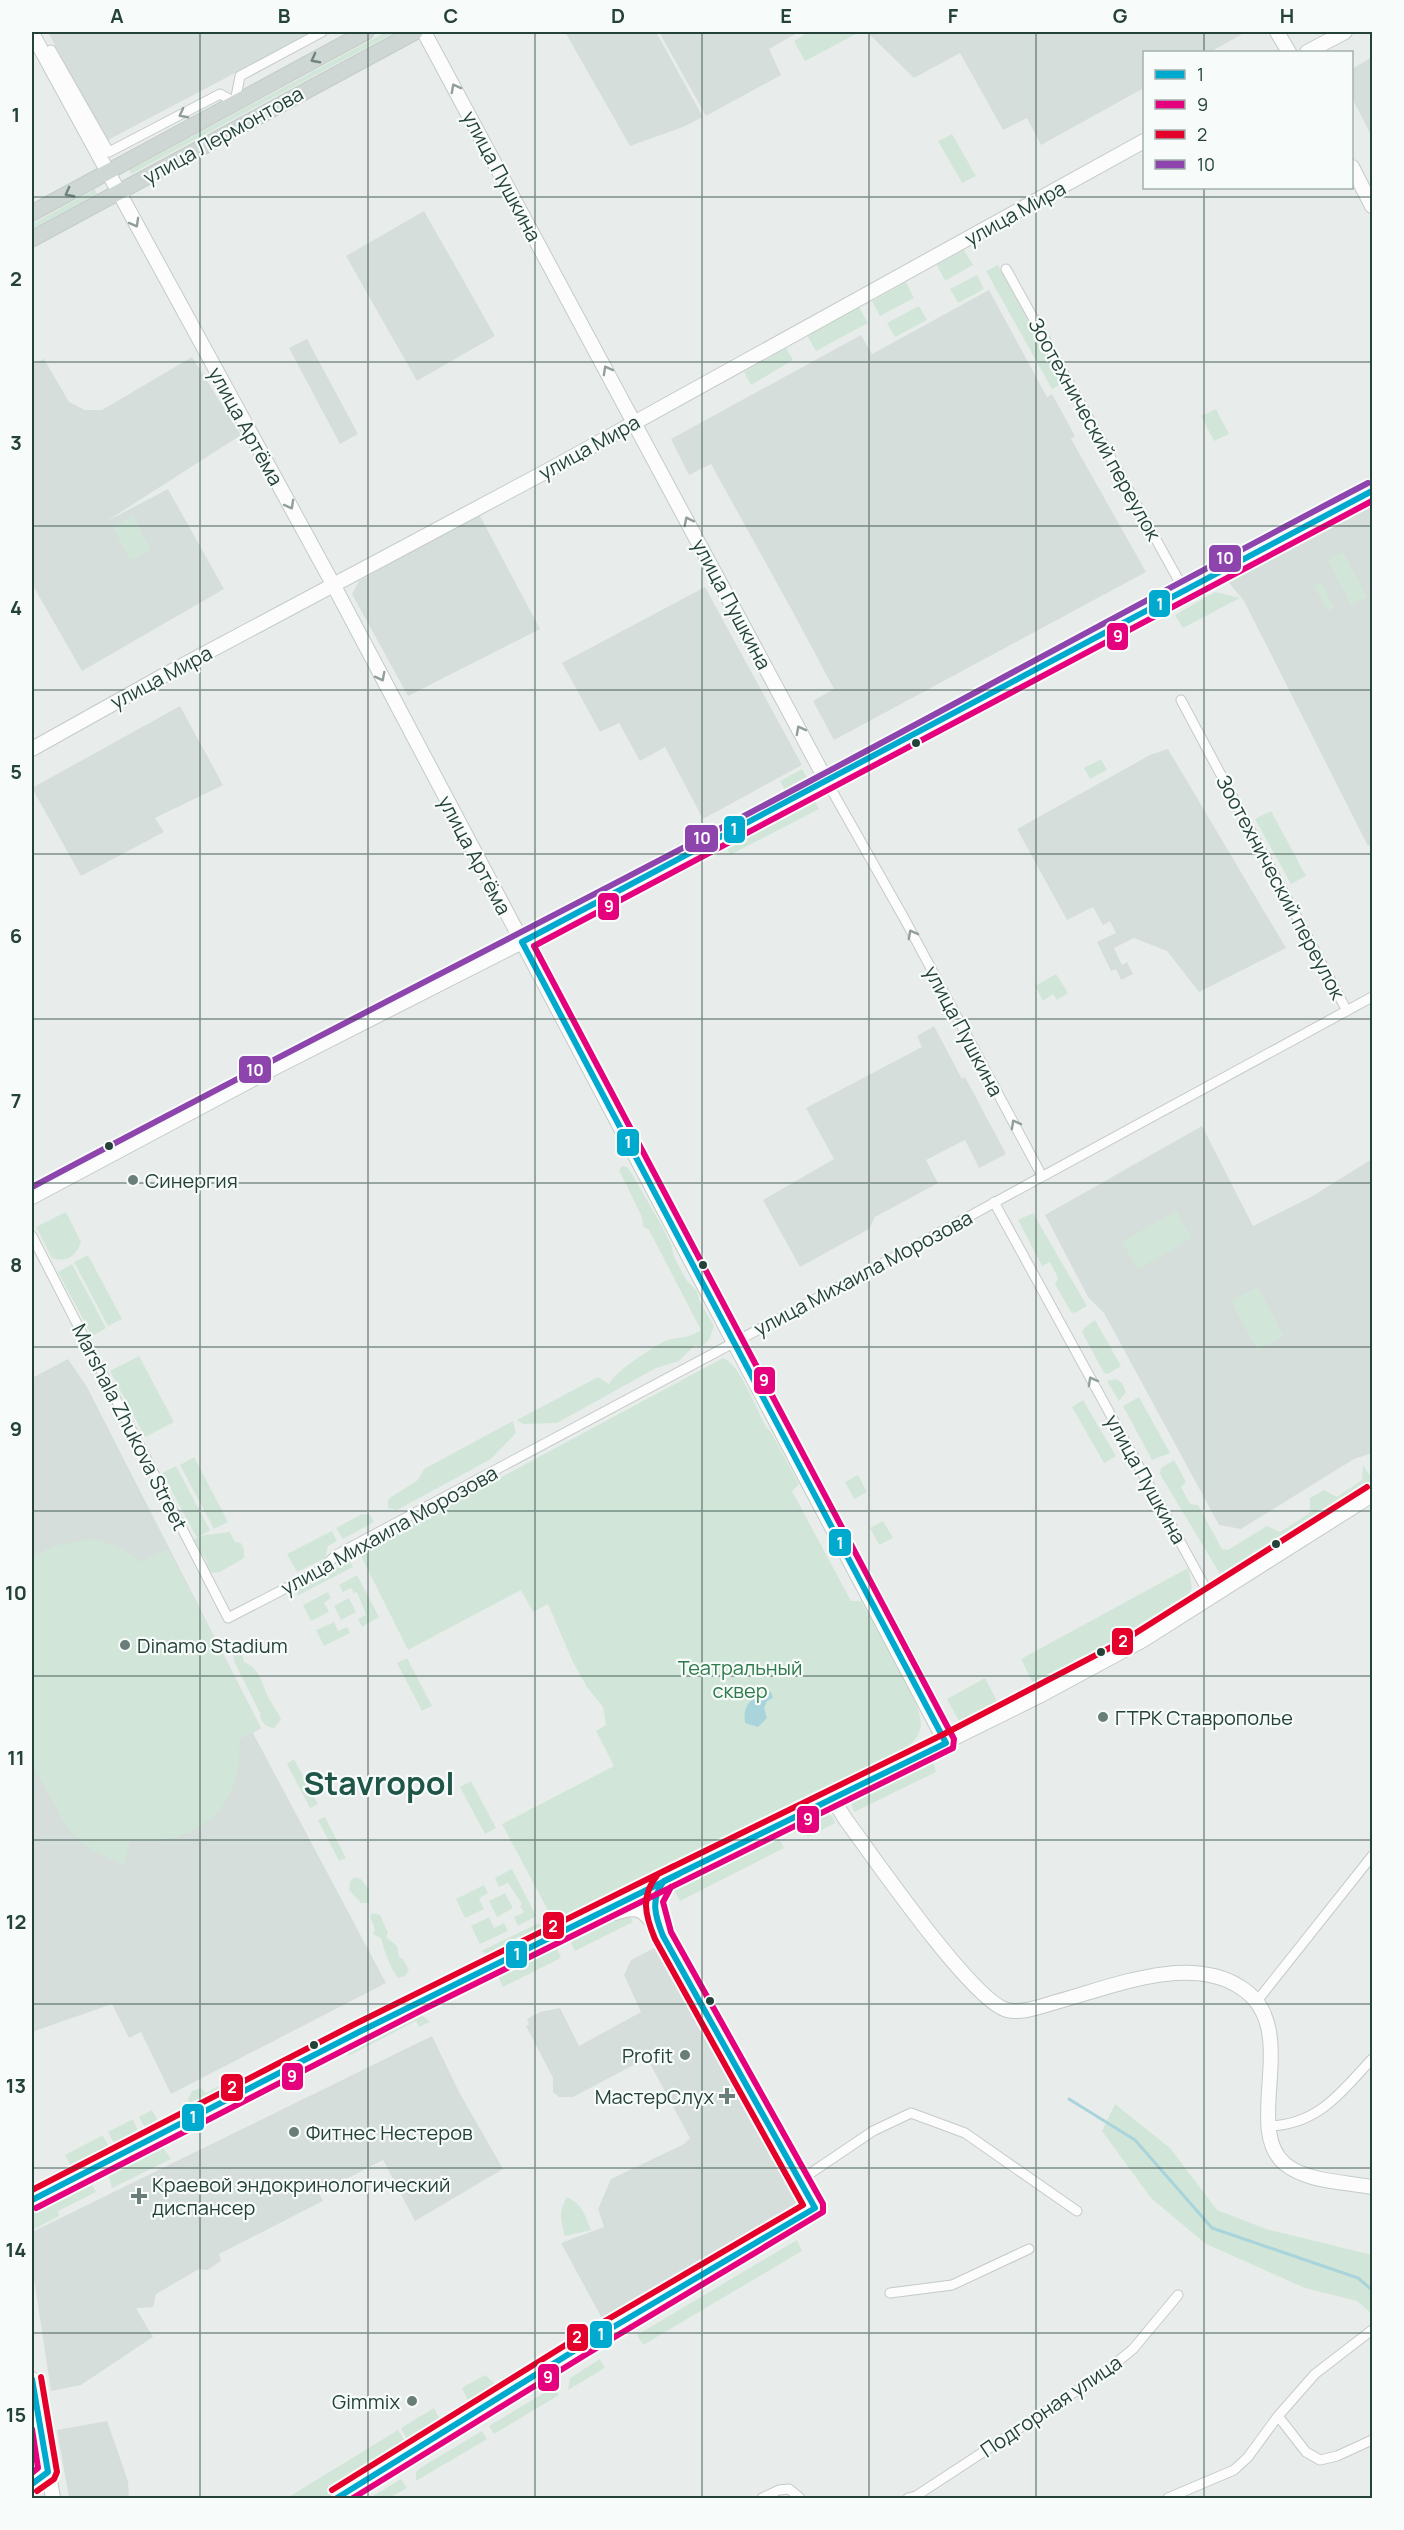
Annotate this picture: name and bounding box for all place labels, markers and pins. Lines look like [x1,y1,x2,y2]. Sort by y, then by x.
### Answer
unlabelled marker [910,737,922,749]
unlabelled marker [103,1140,115,1152]
place label: Синергия [145,1167,238,1194]
marker: Синергия [126,1173,140,1187]
unlabelled marker [697,1259,709,1271]
unlabelled marker [1270,1538,1282,1550]
place label: Dinamo Stadium [137,1632,288,1659]
marker: Dinamo Stadium [118,1638,132,1652]
unlabelled marker [1095,1646,1107,1658]
place label: ГТРК Ставрополье [1115,1704,1293,1731]
marker: ГТРК Ставрополье [1096,1710,1110,1724]
unlabelled marker [704,1995,716,2007]
unlabelled marker [308,2039,320,2051]
place label: Profit [622,2042,673,2069]
marker: Profit [678,2048,692,2062]
place label: МастерСлух [595,2083,714,2110]
marker: МастерСлух [718,2087,736,2105]
place label: Фитнес Нестеров [306,2119,473,2146]
marker: Фитнес Нестеров [287,2125,301,2139]
place label: Краевой эндокринологический диспансер [152,2171,450,2221]
marker: Краевой эндокринологический диспансер [130,2187,148,2205]
place label: Gimmix [332,2388,400,2415]
marker: Gimmix [405,2394,419,2408]

